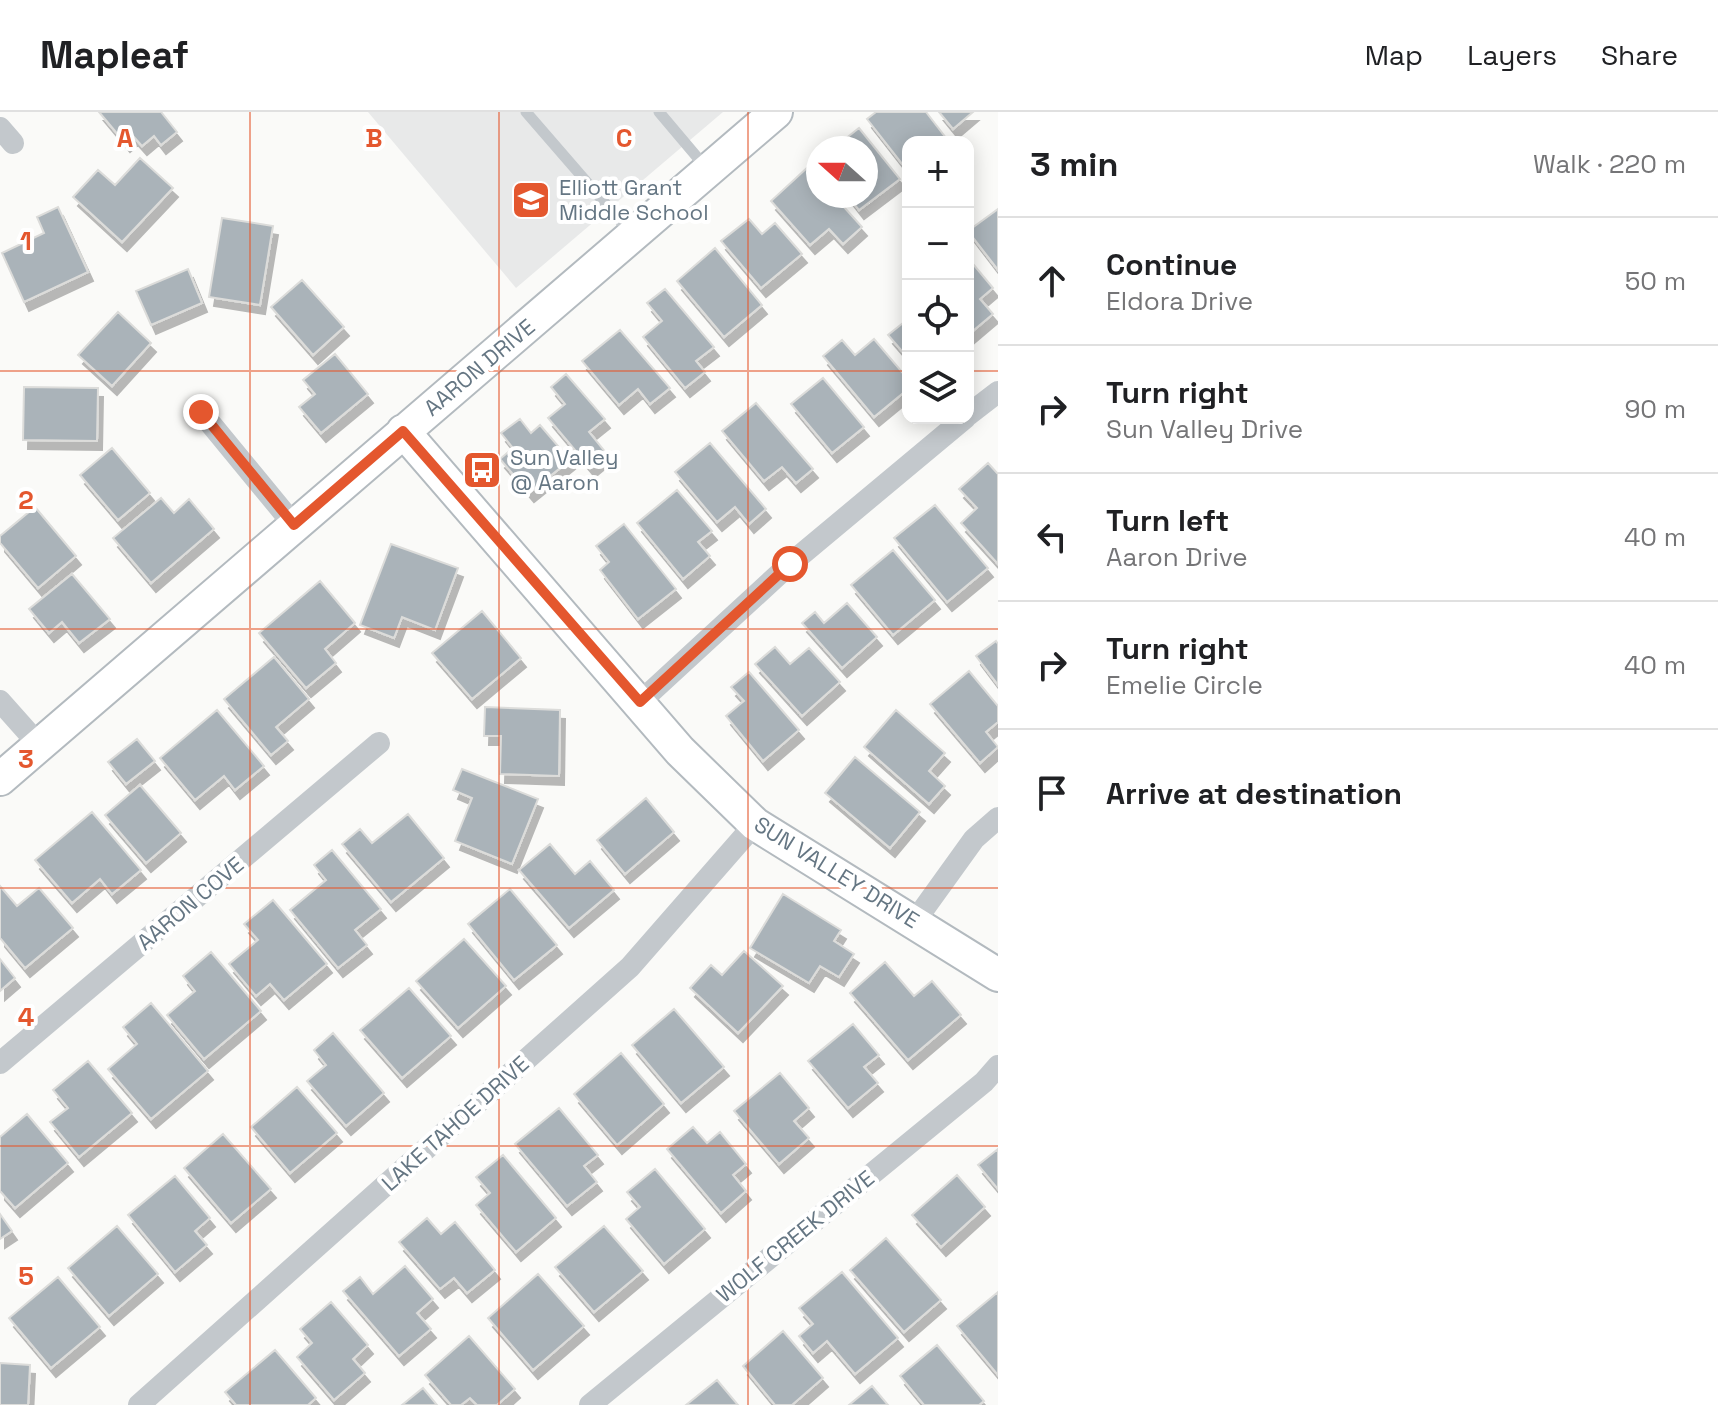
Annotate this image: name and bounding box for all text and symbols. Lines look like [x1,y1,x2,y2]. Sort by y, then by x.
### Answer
text: Mapleaf [40,31,189,79]
text: Map [1365,37,1423,73]
text: Layers [1467,37,1557,73]
text: Share [1601,37,1678,73]
text: A [117,121,134,155]
text: B [365,121,383,155]
text: C [616,121,632,155]
north arrow [806,136,878,208]
map controls [902,136,974,424]
button: + [902,136,974,208]
text: 3 min [1030,143,1118,186]
text: Walk · 220 m [1533,147,1686,181]
place label: Elliott Grant Middle School [559,173,709,226]
school or university icon: Elliott Grant Middle School [510,179,552,221]
button: − [902,208,974,280]
text: 1 [20,224,32,258]
text: Continue [1106,245,1237,284]
icon: ahead [1030,259,1074,303]
text: 50 m [1625,264,1686,298]
button: locate [902,280,974,352]
text: Eldora Drive [1106,284,1253,318]
street label: AARON DRIVE [418,312,540,422]
button: layers [902,352,974,424]
text: Turn right [1106,373,1249,412]
icon: right [1030,387,1074,431]
text: 90 m [1624,392,1686,426]
route end [183,394,219,430]
text: Sun Valley Drive [1106,412,1303,446]
place label: Sun Valley @ Aaron [510,443,619,496]
bus stop icon: Sun Valley @ Aaron [461,449,503,491]
text: 2 [18,483,34,517]
text: Turn left [1106,501,1229,540]
icon: left [1030,515,1074,559]
text: 40 m [1624,520,1686,554]
text: Aaron Drive [1106,540,1248,574]
route start [772,546,808,582]
text: Turn right [1106,629,1249,668]
icon: right [1030,643,1074,687]
text: 40 m [1624,648,1686,682]
text: Emelie Circle [1106,668,1263,702]
text: 3 [18,742,34,776]
icon: arrive [1030,771,1074,815]
text: Arrive at destination [1106,774,1402,813]
street label: SUN VALLEY DRIVE [749,810,925,934]
street label: AARON COVE [131,850,249,956]
text: 4 [18,1000,34,1034]
street label: LAKE TAHOE DRIVE [375,1049,535,1197]
street label: WOLF CREEK DRIVE [710,1164,880,1308]
text: 5 [18,1259,34,1293]

